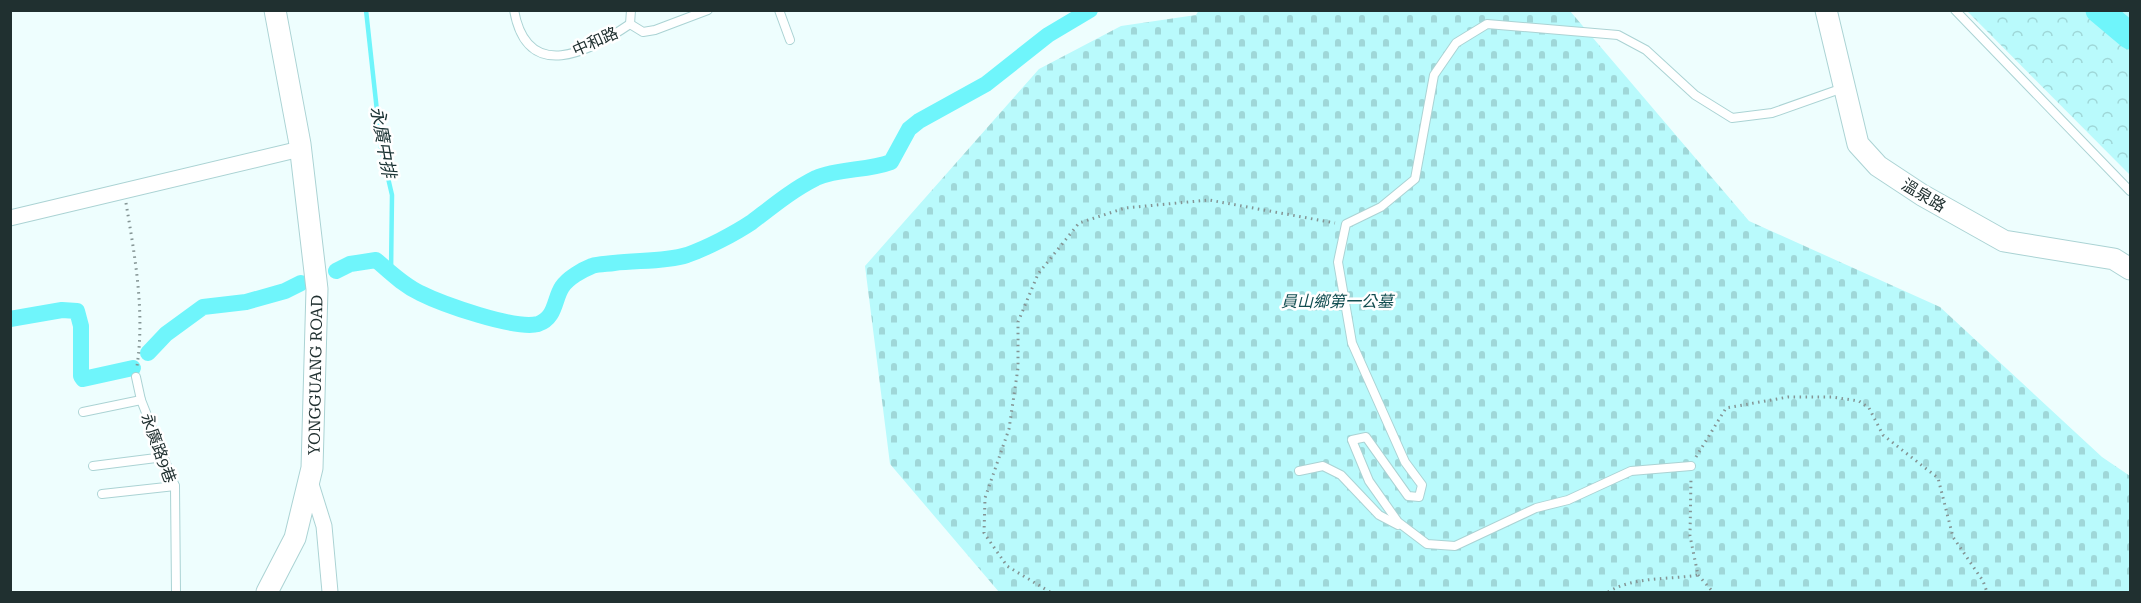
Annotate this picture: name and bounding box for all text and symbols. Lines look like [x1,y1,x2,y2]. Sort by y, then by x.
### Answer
street label: 中和路 [569,23,621,60]
water label: 永廣中排 [367,105,400,181]
street label: 溫泉路 [1898,175,1949,216]
park label: 員山鄉第一公墓 [1281,292,1396,311]
street label: YONGGUANG ROAD [305,295,326,455]
street label: 永廣路9巷 [137,411,180,486]

